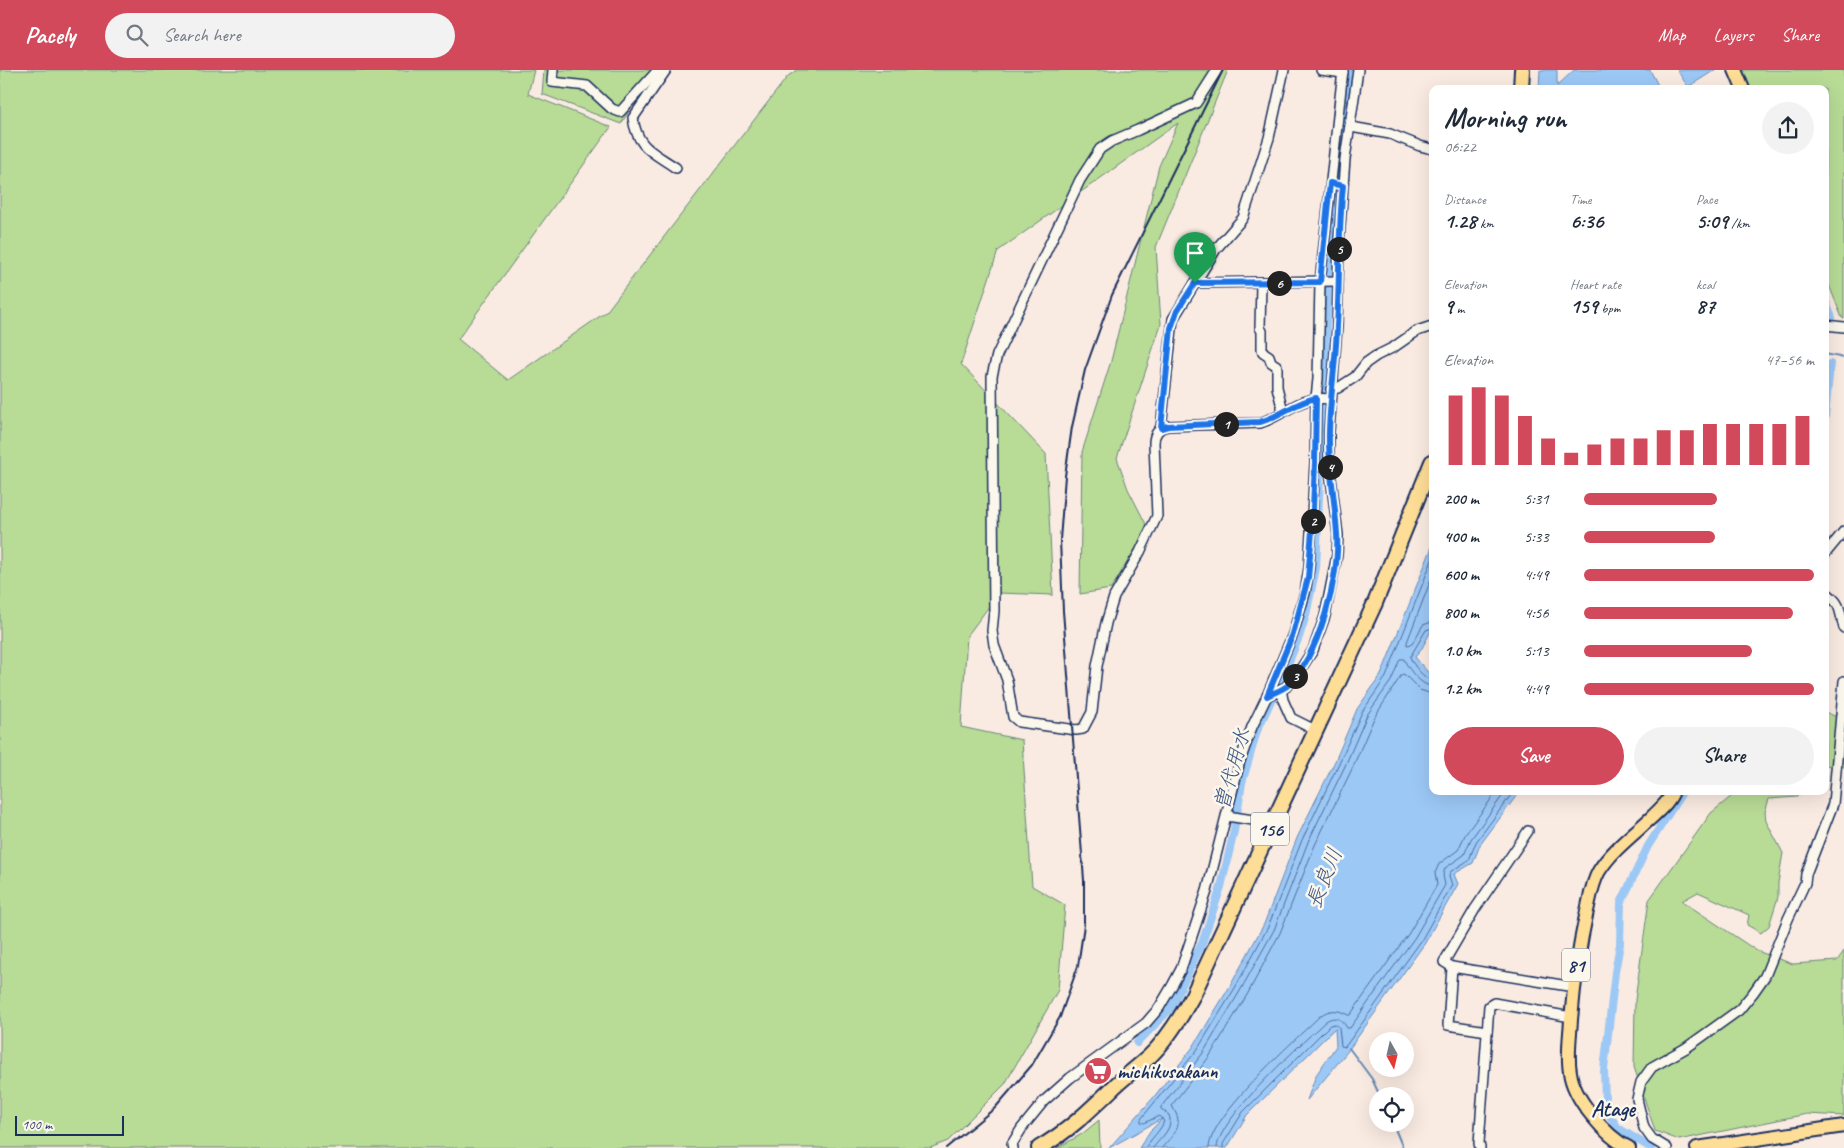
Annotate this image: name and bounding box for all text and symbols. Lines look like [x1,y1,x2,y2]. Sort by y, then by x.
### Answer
search box [105,13,455,58]
text: Pacely [25,20,75,50]
icon: search [123,21,151,49]
text: Search here [163,23,241,47]
text: Map [1658,24,1686,46]
text: Layers [1714,24,1753,46]
text: Share [1781,24,1819,46]
text: Morning run [1444,100,1566,135]
button: share [1762,102,1814,154]
text: 06:22 [1444,137,1476,157]
text: Distance [1444,191,1486,208]
text: Time [1570,191,1591,208]
text: Pace [1696,191,1718,208]
text: 1.28 [1444,208,1477,234]
text: 6:36 [1570,208,1603,234]
text: 5:09 [1696,208,1728,234]
text: km [1477,215,1494,232]
text: /km [1728,215,1750,232]
pin [1174,232,1216,283]
pin: 5 [1326,236,1352,262]
icon: arrive [1181,239,1209,267]
text: 5 [1336,241,1343,258]
pin: 6 [1266,270,1292,296]
text: 6 [1276,275,1283,292]
text: Elevation [1444,276,1487,293]
text: Heart rate [1570,276,1621,293]
text: kcal [1696,276,1715,293]
text: 9 [1444,293,1453,319]
text: 159 [1570,293,1598,319]
text: 87 [1696,293,1715,319]
text: m [1453,300,1464,317]
text: bpm [1598,300,1620,317]
text: Elevation [1444,350,1493,370]
text: 47–56 m [1765,350,1814,370]
pin: 1 [1214,412,1238,436]
text: 1 [1223,416,1230,433]
pin: 4 [1318,454,1342,480]
text: 4 [1327,459,1334,476]
text: 200 m [1444,489,1479,509]
text: 5:31 [1524,489,1549,509]
pin: 2 [1300,508,1326,534]
text: 2 [1310,513,1317,530]
text: 400 m [1444,527,1479,547]
text: 5:33 [1524,527,1549,547]
text: 600 m [1444,565,1479,585]
text: 4:49 [1524,565,1549,585]
text: 800 m [1444,603,1479,623]
text: 4:56 [1524,603,1549,623]
text: 1.0 km [1444,641,1481,661]
text: 5:13 [1524,641,1549,661]
pin: 3 [1282,664,1308,688]
text: 3 [1292,668,1299,685]
text: 1.2 km [1444,679,1481,699]
text: 4:49 [1524,679,1549,699]
water label: 曽代用水 [1208,725,1256,813]
button: Save [1444,727,1624,785]
button: Share [1634,727,1814,785]
road number: 156 [1251,812,1289,846]
water label: 長良川 [1300,844,1348,912]
road number: 81 [1562,948,1590,982]
north arrow [1369,1032,1414,1078]
map controls [1369,1032,1414,1132]
supermarket icon: michikusakann [1083,1056,1113,1086]
place label: michikusakann [1117,1059,1218,1084]
button: locate [1369,1087,1414,1132]
district label: Atage [1591,1095,1636,1123]
scale bar [15,1113,124,1136]
text: 100 m [22,1116,52,1133]

